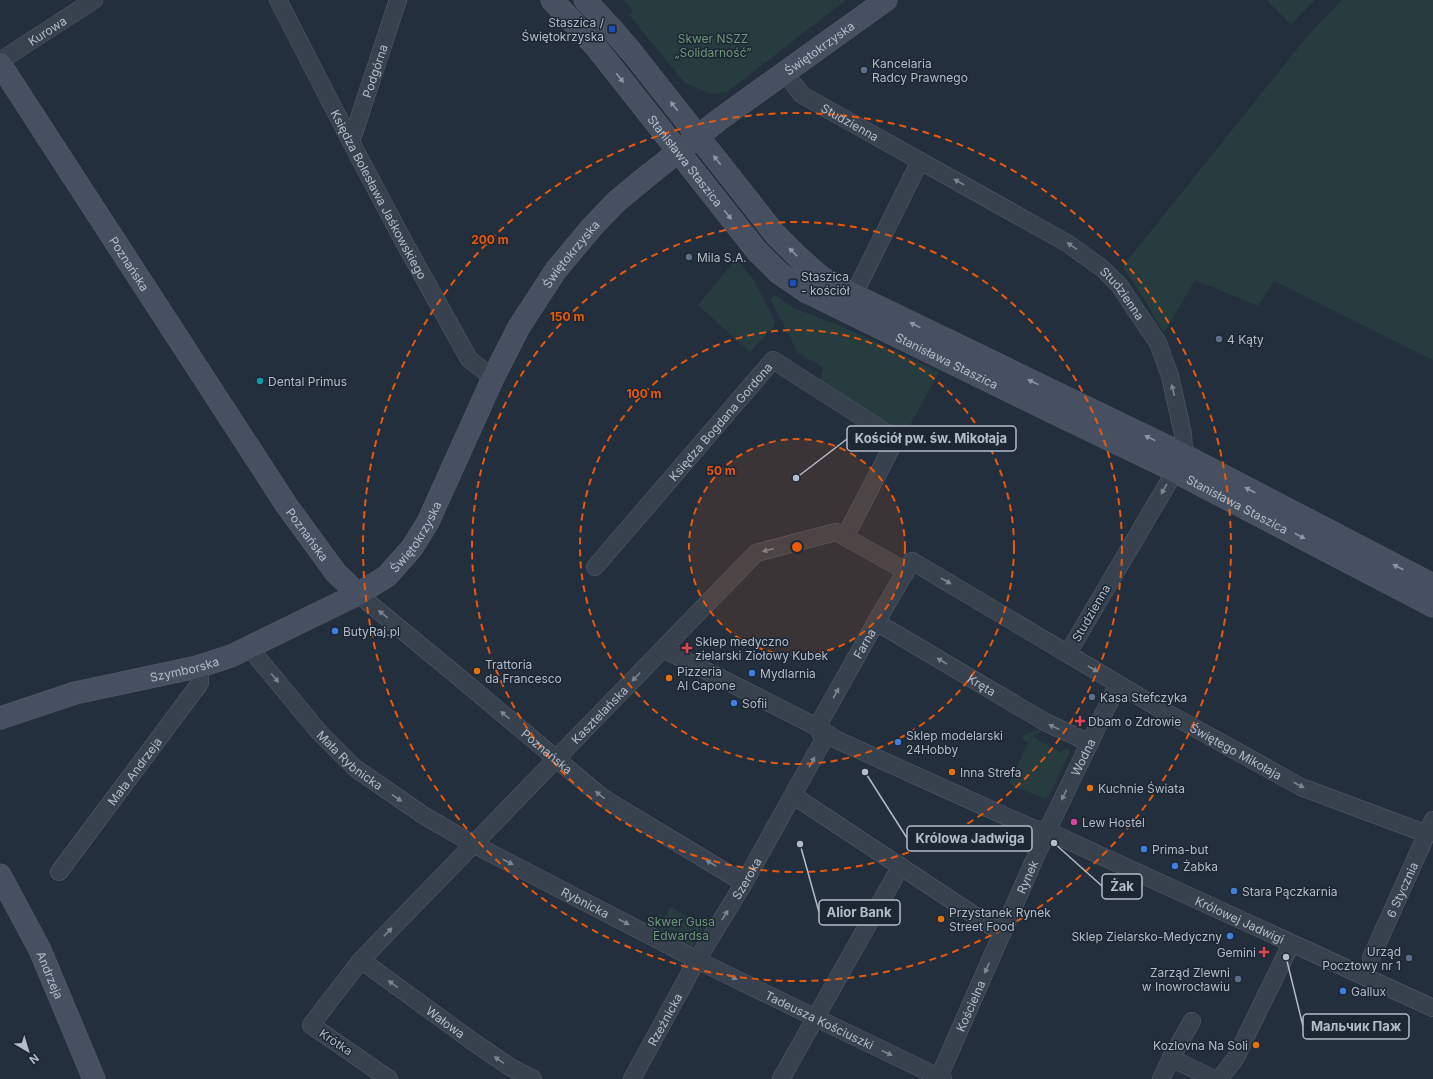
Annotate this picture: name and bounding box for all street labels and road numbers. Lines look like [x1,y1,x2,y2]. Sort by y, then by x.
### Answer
street label: Kurowa [25,13,69,48]
street label: Świętokrzyska [781,18,857,78]
street label: Podgórna [359,42,390,99]
street label: Studzienna [819,100,882,144]
street label: Księdza Bolesława Jaśkowskiego [328,107,430,282]
street label: Stanisława Staszica [645,112,726,209]
street label: Świętokrzyska [539,217,602,291]
street label: Poznańska [106,234,153,294]
street label: Studzienna [1097,263,1148,323]
street label: Stanisława Staszica [893,329,1001,392]
street label: Księdza Bogdana Gordona [665,359,775,484]
street label: Stanisława Staszica [1184,471,1291,537]
street label: Świętokrzyska [387,499,444,575]
street label: Poznańska [283,505,332,564]
street label: Studzienna [1069,582,1113,644]
street label: Farna [850,626,878,661]
street label: Szymborska [148,653,221,684]
street label: Kręta [965,671,999,699]
street label: Kasztelańska [568,682,631,747]
street label: Świętego Mikołaja [1188,720,1285,782]
street label: Poznańska [519,726,576,777]
street label: Mała Rybnicka [314,727,386,793]
street label: Mała Andrzeja [104,734,165,808]
street label: Wodna [1067,736,1098,778]
street label: Szeroka [728,855,764,902]
street label: Rynek [1013,857,1041,896]
street label: 6 Stycznia [1383,859,1421,920]
street label: Rybnicka [559,884,612,921]
street label: Królowej Jadwigi [1193,893,1287,946]
street label: Andrzeja [34,949,67,1001]
street label: Kościelna [952,978,988,1034]
street label: Tadeusza Kościuszki [763,987,876,1052]
street label: Rzeźnicka [644,990,685,1048]
street label: Wałowa [423,1003,468,1041]
street label: Krótka [317,1025,355,1059]

